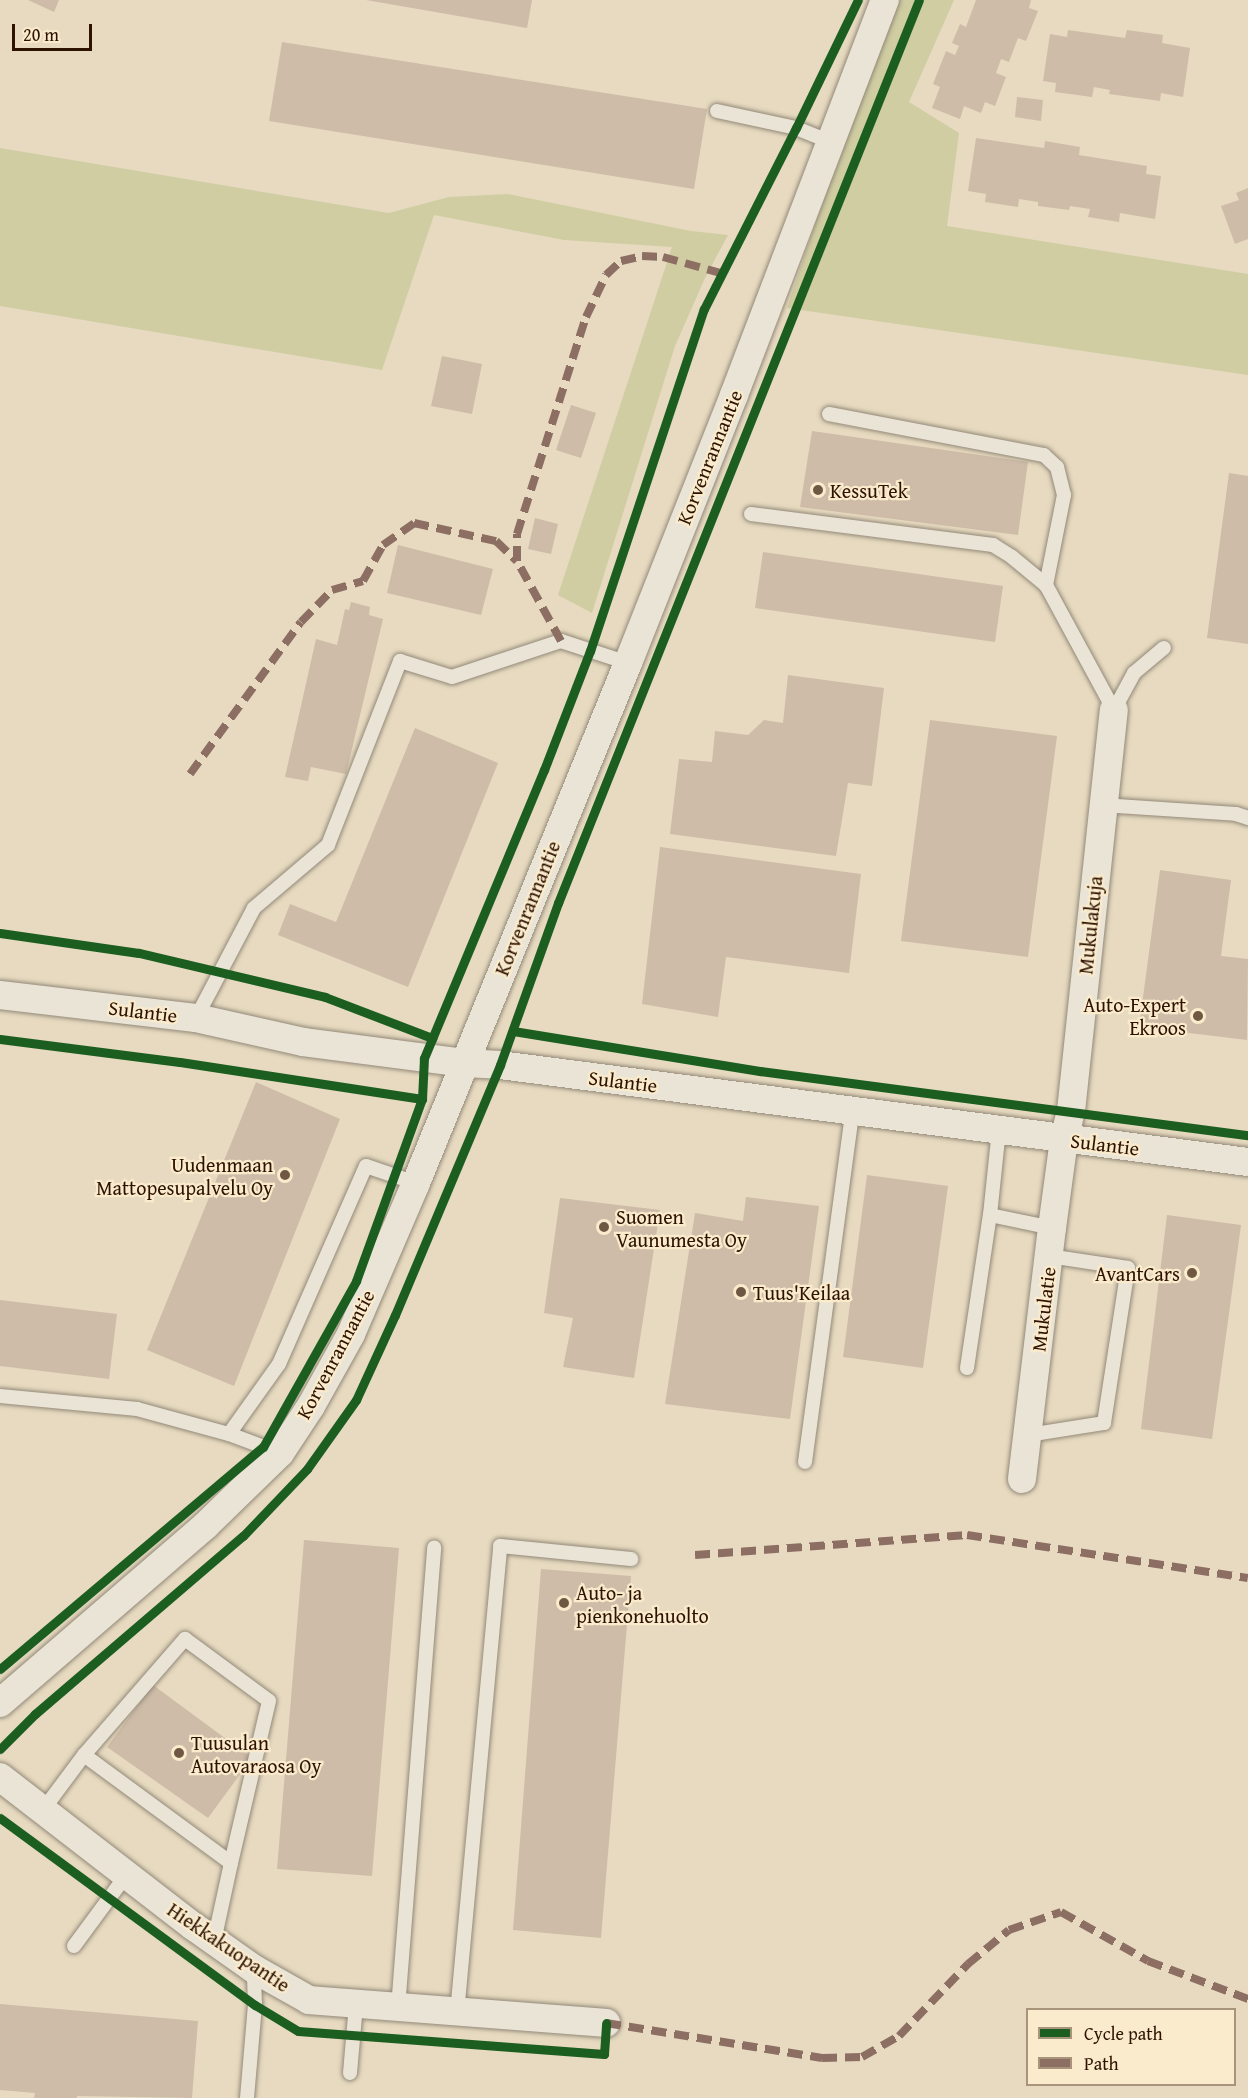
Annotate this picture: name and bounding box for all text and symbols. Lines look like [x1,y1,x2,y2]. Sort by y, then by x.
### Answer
scale bar [15,12,94,50]
text: 20 m [23,21,59,48]
street label: Korvenrannantie [671,386,747,528]
place label: KessuTek [830,478,908,502]
marker: KessuTek [811,483,825,497]
street label: Korvenrannantie [489,837,565,979]
street label: Mukulakuja [1073,874,1107,976]
place label: Auto-Expert Ekroos [1083,993,1186,1040]
street label: Sulantie [107,995,179,1027]
marker: Auto-Expert Ekroos [1191,1009,1205,1023]
street label: Sulantie [587,1065,659,1097]
street label: Sulantie [1069,1128,1141,1160]
place label: Uudenmaan Mattopesupalvelu Oy [96,1152,273,1199]
marker: Uudenmaan Mattopesupalvelu Oy [278,1168,292,1182]
place label: Suomen Vaunumesta Oy [616,1204,747,1251]
marker: Suomen Vaunumesta Oy [597,1220,611,1234]
place label: AvantCars [1095,1261,1180,1285]
street label: Mukulatie [1026,1265,1060,1353]
marker: AvantCars [1185,1266,1199,1280]
place label: Tuus'Keilaa [753,1280,850,1304]
street label: Korvenrannantie [291,1285,379,1423]
marker: Tuus'Keilaa [734,1285,748,1299]
place label: Auto- ja pienkonehuolto [576,1580,709,1627]
marker: Auto- ja pienkonehuolto [557,1596,571,1610]
place label: Tuusulan Autovaraosa Oy [191,1730,321,1777]
marker: Tuusulan Autovaraosa Oy [172,1746,186,1760]
street label: Hiekkakuopantie [163,1897,295,1997]
legend [1026,2008,1236,2086]
text: Cycle path [1084,2020,1163,2047]
text: Path [1084,2050,1119,2077]

